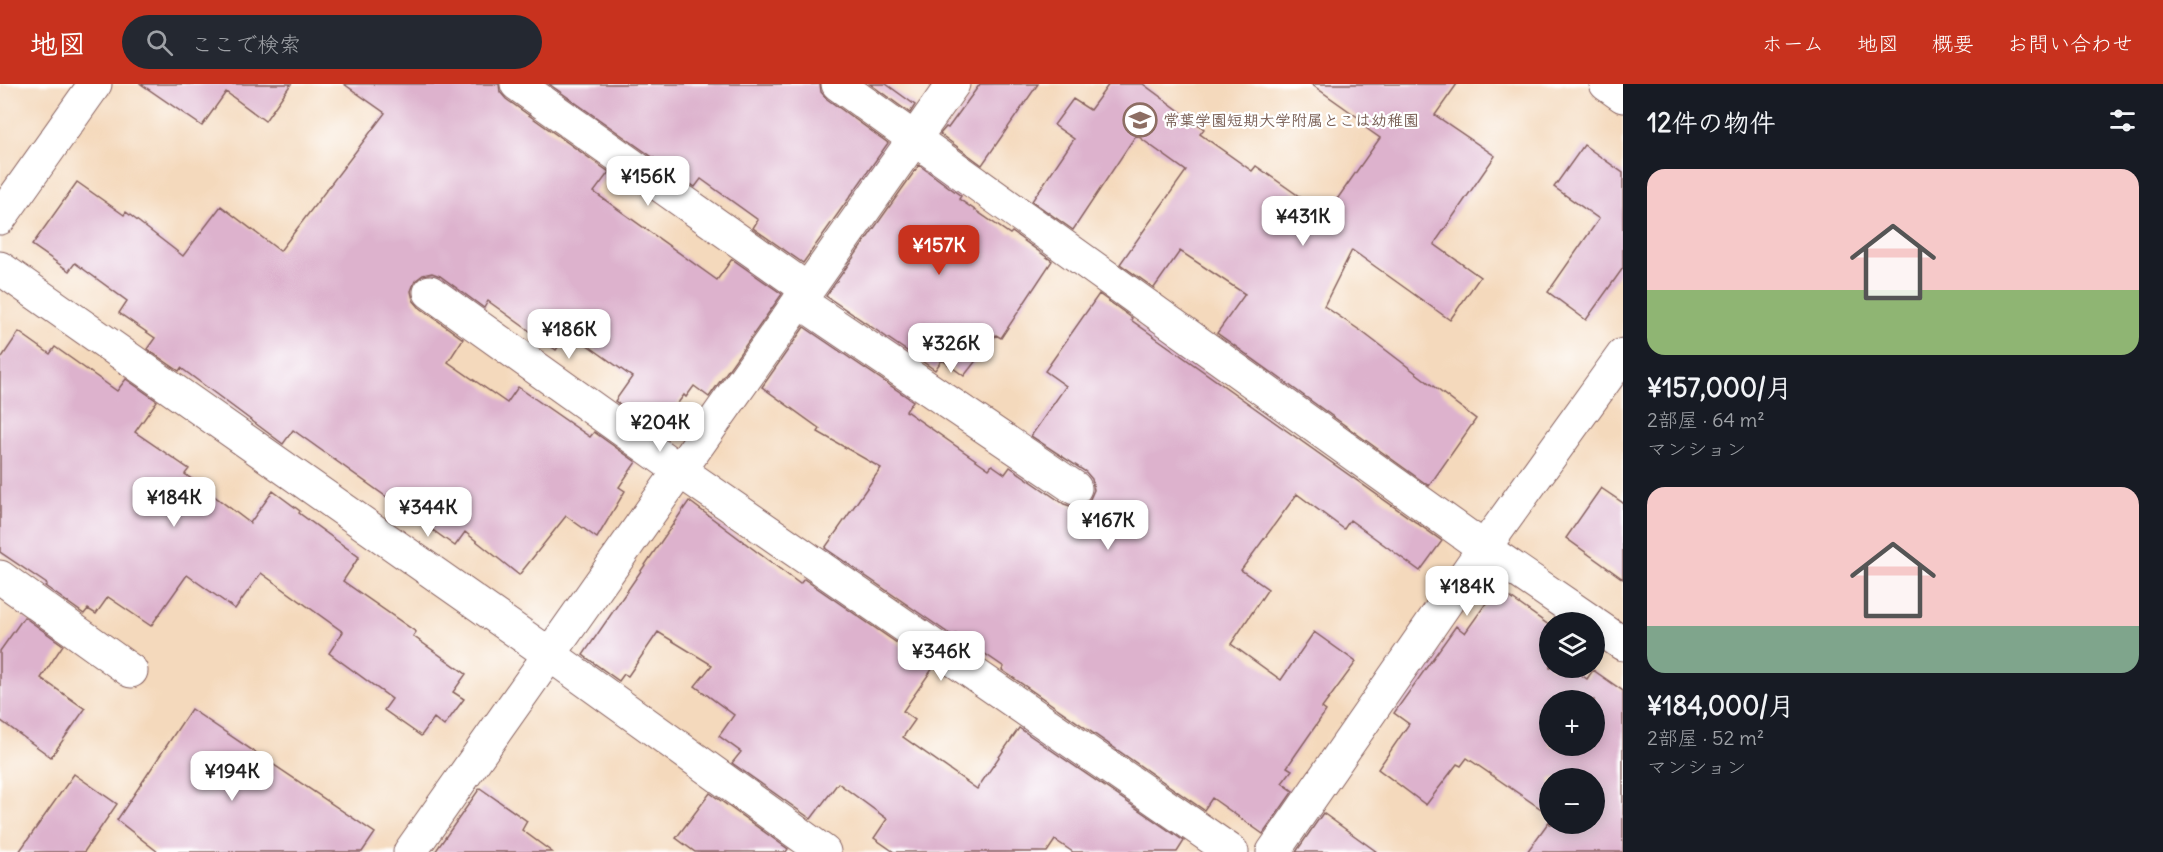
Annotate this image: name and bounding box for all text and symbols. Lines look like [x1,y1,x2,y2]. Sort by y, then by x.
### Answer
search box [122,15,542,69]
text: 地図 [30,26,86,62]
icon: search [143,26,176,59]
text: ここで検索 [191,30,301,58]
text: ホーム [1762,30,1824,57]
text: 地図 [1857,30,1899,57]
text: 概要 [1932,30,1974,57]
text: お問い合わせ [2007,30,2133,57]
school or university icon: 常葉学園短期大学附属とこは幼稚園 [1122,102,1158,138]
icon: filters [2106,104,2139,137]
text: 12件の物件 [1647,106,1776,139]
place label: 常葉学園短期大学附属とこは幼稚園 [1163,110,1419,130]
pin: ¥156K [606,156,690,207]
text: ¥156K [620,163,676,188]
pin: ¥431K [1261,196,1345,247]
text: ¥431K [1276,203,1330,228]
icon: home [1839,208,1947,316]
pin: ¥157K [897,225,981,276]
text: ¥157K [912,232,966,257]
pin: ¥186K [527,309,611,360]
text: ¥186K [541,316,597,341]
pin: ¥326K [909,323,993,374]
text: ¥326K [922,330,980,355]
text: ¥157,000/月 [1647,371,1792,404]
pin: ¥204K [618,402,702,453]
text: 2部屋 · 64 m² [1647,407,1765,432]
text: ¥204K [630,409,690,434]
text: マンション [1647,436,1746,461]
pin: ¥184K [132,477,216,528]
text: ¥184K [146,484,202,509]
pin: ¥344K [386,487,470,538]
text: ¥344K [399,494,457,519]
pin: ¥167K [1066,500,1150,551]
text: ¥167K [1081,507,1135,532]
icon: home [1839,526,1947,634]
pin: ¥184K [1425,566,1509,617]
text: ¥184K [1439,573,1495,598]
map controls [1539,612,1605,834]
button: layers [1539,612,1605,678]
pin: ¥346K [899,631,983,682]
text: ¥346K [912,638,970,663]
text: ¥184,000/月 [1647,689,1794,722]
button: + [1539,690,1605,756]
text: 2部屋 · 52 m² [1647,725,1764,750]
pin: ¥194K [190,751,274,802]
text: マンション [1647,754,1746,779]
text: ¥194K [204,758,260,783]
button: − [1539,768,1605,834]

